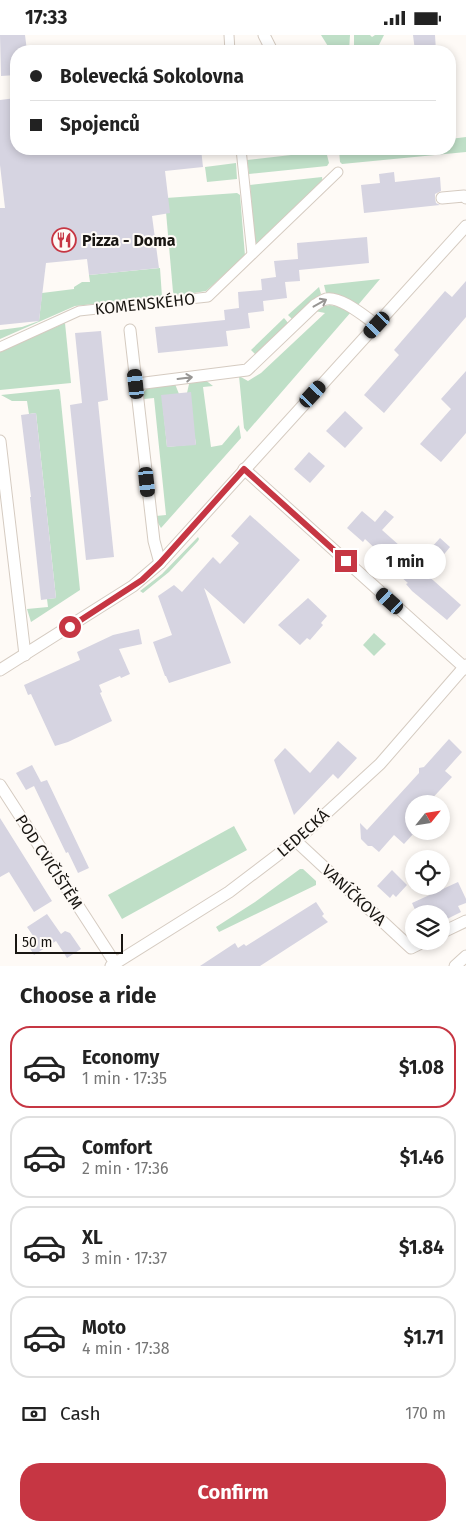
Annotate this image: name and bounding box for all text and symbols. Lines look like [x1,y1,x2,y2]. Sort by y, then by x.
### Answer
text: 17:33 [25,6,67,29]
text: Bolevecká Sokolovna [60,65,244,88]
text: Spojenců [60,113,140,136]
restaurant icon: Pizza - Doma [51,227,77,253]
place label: Pizza - Doma [82,231,176,250]
street label: KOMENSKÉHO [94,288,196,319]
one-way arrow [313,298,328,308]
car [361,309,392,341]
car [126,368,145,400]
one-way arrow [177,373,193,383]
car [297,378,328,410]
car [137,466,156,498]
callout: 1 min [364,543,446,579]
route end [335,550,357,572]
text: 1 min [386,552,424,571]
car [373,585,406,617]
route start [59,616,81,638]
north arrow [405,795,450,840]
map controls [405,795,450,950]
street label: LEDECKÁ [272,804,334,861]
street label: POD CVIČIŠTĚM [11,811,87,913]
button: locate [405,850,450,895]
street label: VANÍČKOVA [318,860,391,930]
button: layers [405,905,450,950]
scale bar [15,931,122,954]
text: 50 m [22,934,53,951]
text: Choose a ride [20,982,156,1009]
icon: car [22,1045,67,1090]
text: Economy [82,1046,159,1069]
text: $1.08 [399,1056,444,1079]
text: 1 min · 17:35 [82,1069,167,1088]
icon: car [22,1135,67,1180]
text: Comfort [82,1136,152,1159]
text: $1.46 [400,1146,444,1169]
text: 2 min · 17:36 [82,1159,169,1178]
icon: car [22,1225,67,1270]
text: XL [82,1226,103,1249]
text: $1.84 [399,1236,444,1259]
text: 3 min · 17:37 [82,1249,167,1268]
icon: car [22,1315,67,1360]
text: Moto [82,1316,126,1339]
text: $1.71 [403,1326,444,1349]
text: 4 min · 17:38 [82,1339,170,1358]
icon: cash [20,1400,48,1428]
text: Cash [60,1402,101,1425]
text: 170 m [405,1404,446,1423]
button: Confirm [20,1463,446,1521]

